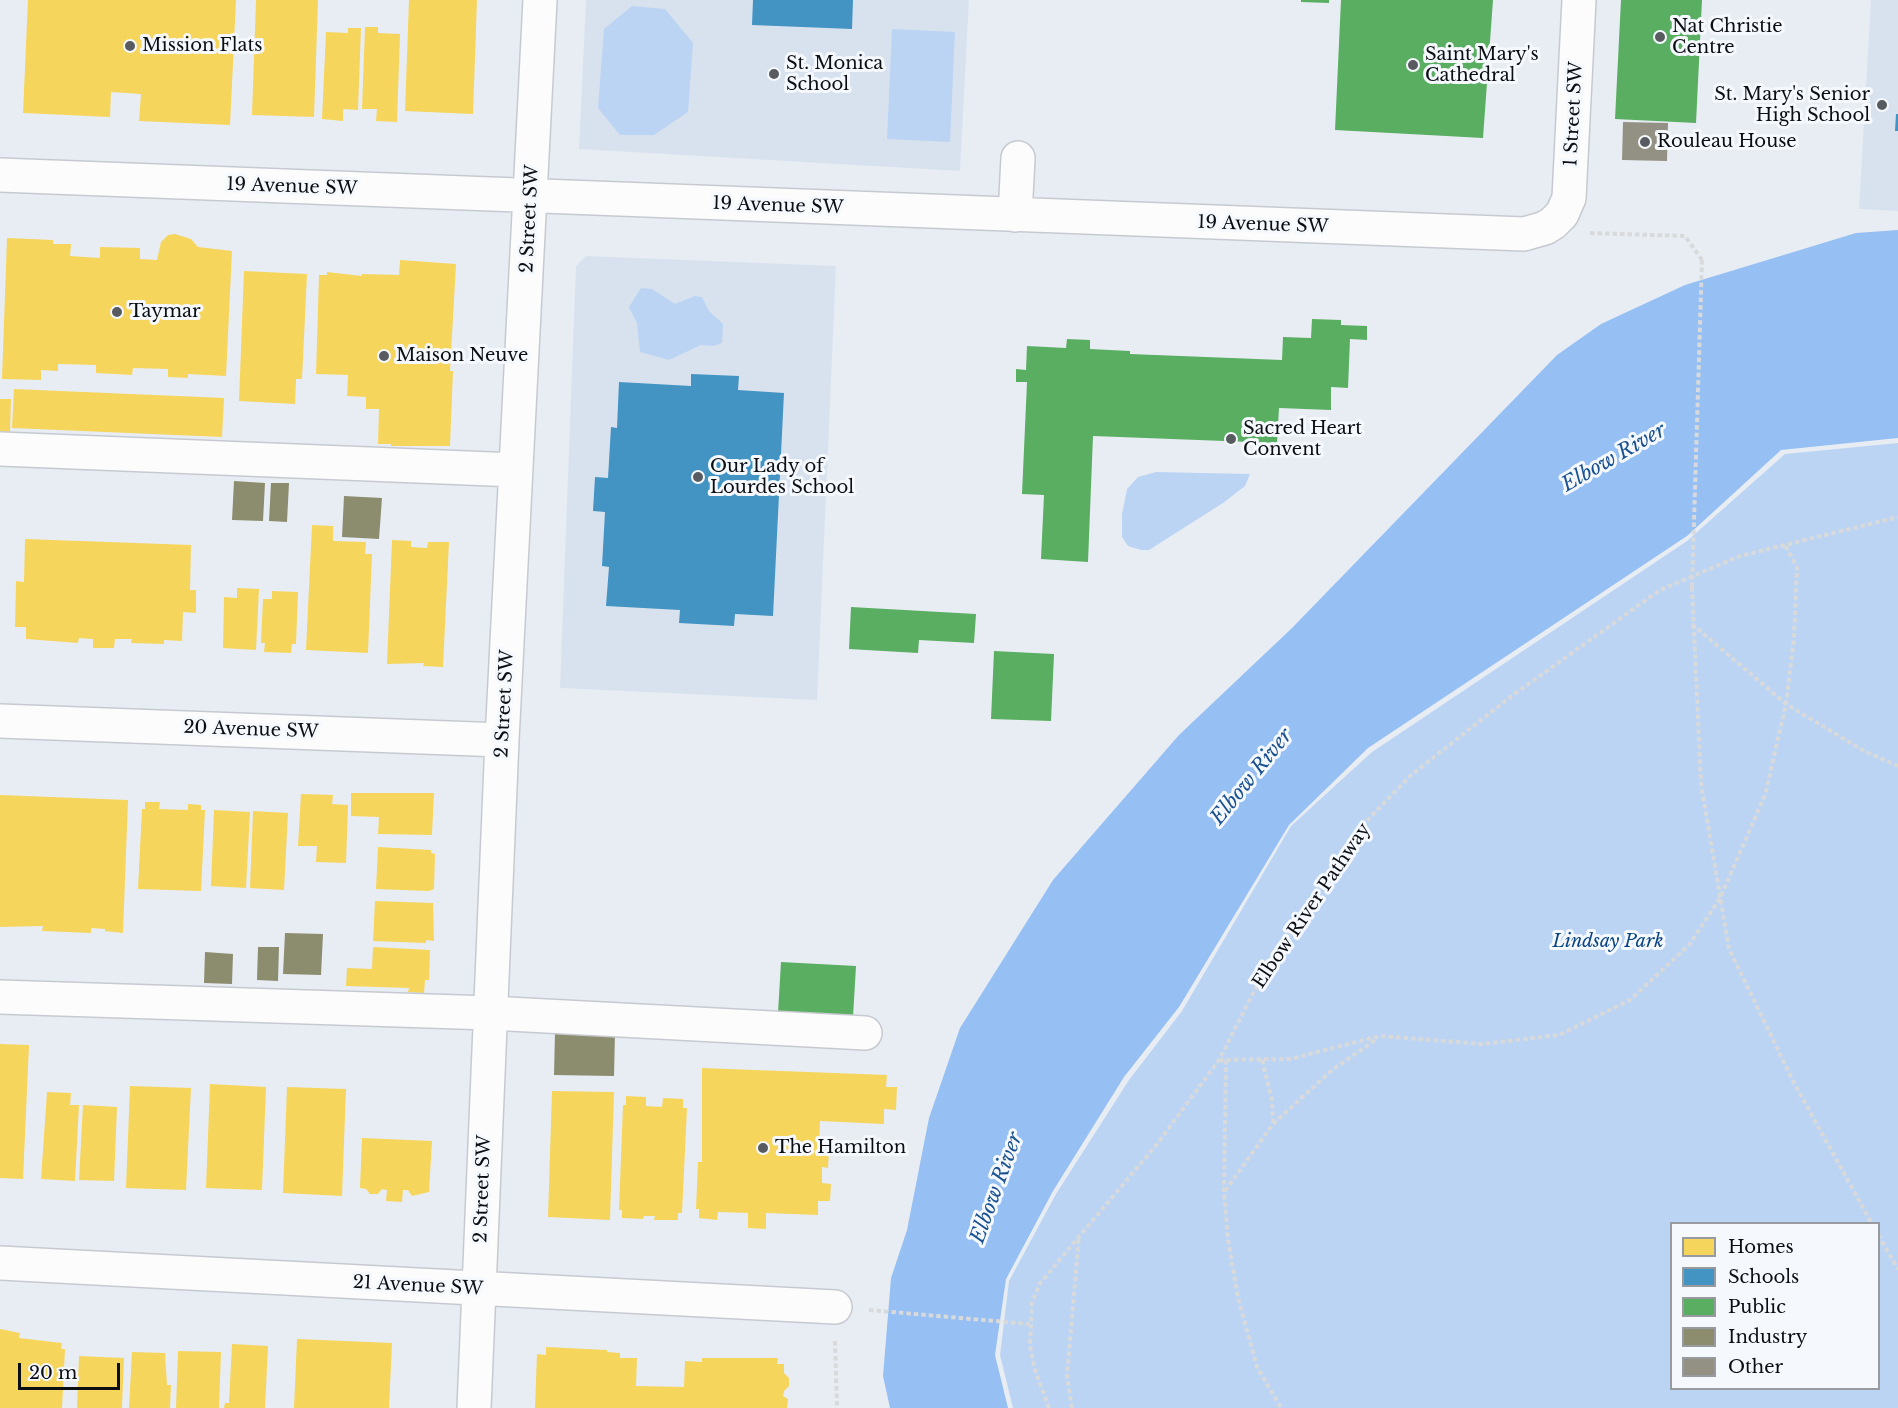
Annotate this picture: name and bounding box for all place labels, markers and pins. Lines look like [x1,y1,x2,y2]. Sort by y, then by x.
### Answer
place label: Nat Christie Centre [1672,16,1782,58]
marker: Nat Christie Centre [1653,30,1667,44]
place label: Mission Flats [142,35,262,57]
marker: Mission Flats [123,39,137,53]
place label: Saint Mary's Cathedral [1425,44,1539,86]
place label: St. Monica School [786,53,883,96]
marker: Saint Mary's Cathedral [1406,58,1420,72]
marker: St. Monica School [767,67,781,81]
place label: St. Mary's Senior High School [1714,84,1870,127]
marker: St. Mary's Senior High School [1875,98,1889,112]
place label: Rouleau House [1657,131,1797,153]
marker: Rouleau House [1638,135,1652,149]
place label: Taymar [129,301,201,323]
marker: Taymar [110,305,124,319]
place label: Maison Neuve [396,345,528,367]
marker: Maison Neuve [377,349,391,363]
place label: Sacred Heart Convent [1243,418,1362,460]
marker: Sacred Heart Convent [1224,432,1238,446]
place label: Our Lady of Lourdes School [710,456,854,498]
marker: Our Lady of Lourdes School [691,470,705,484]
place label: The Hamilton [775,1137,906,1159]
marker: The Hamilton [756,1141,770,1155]

